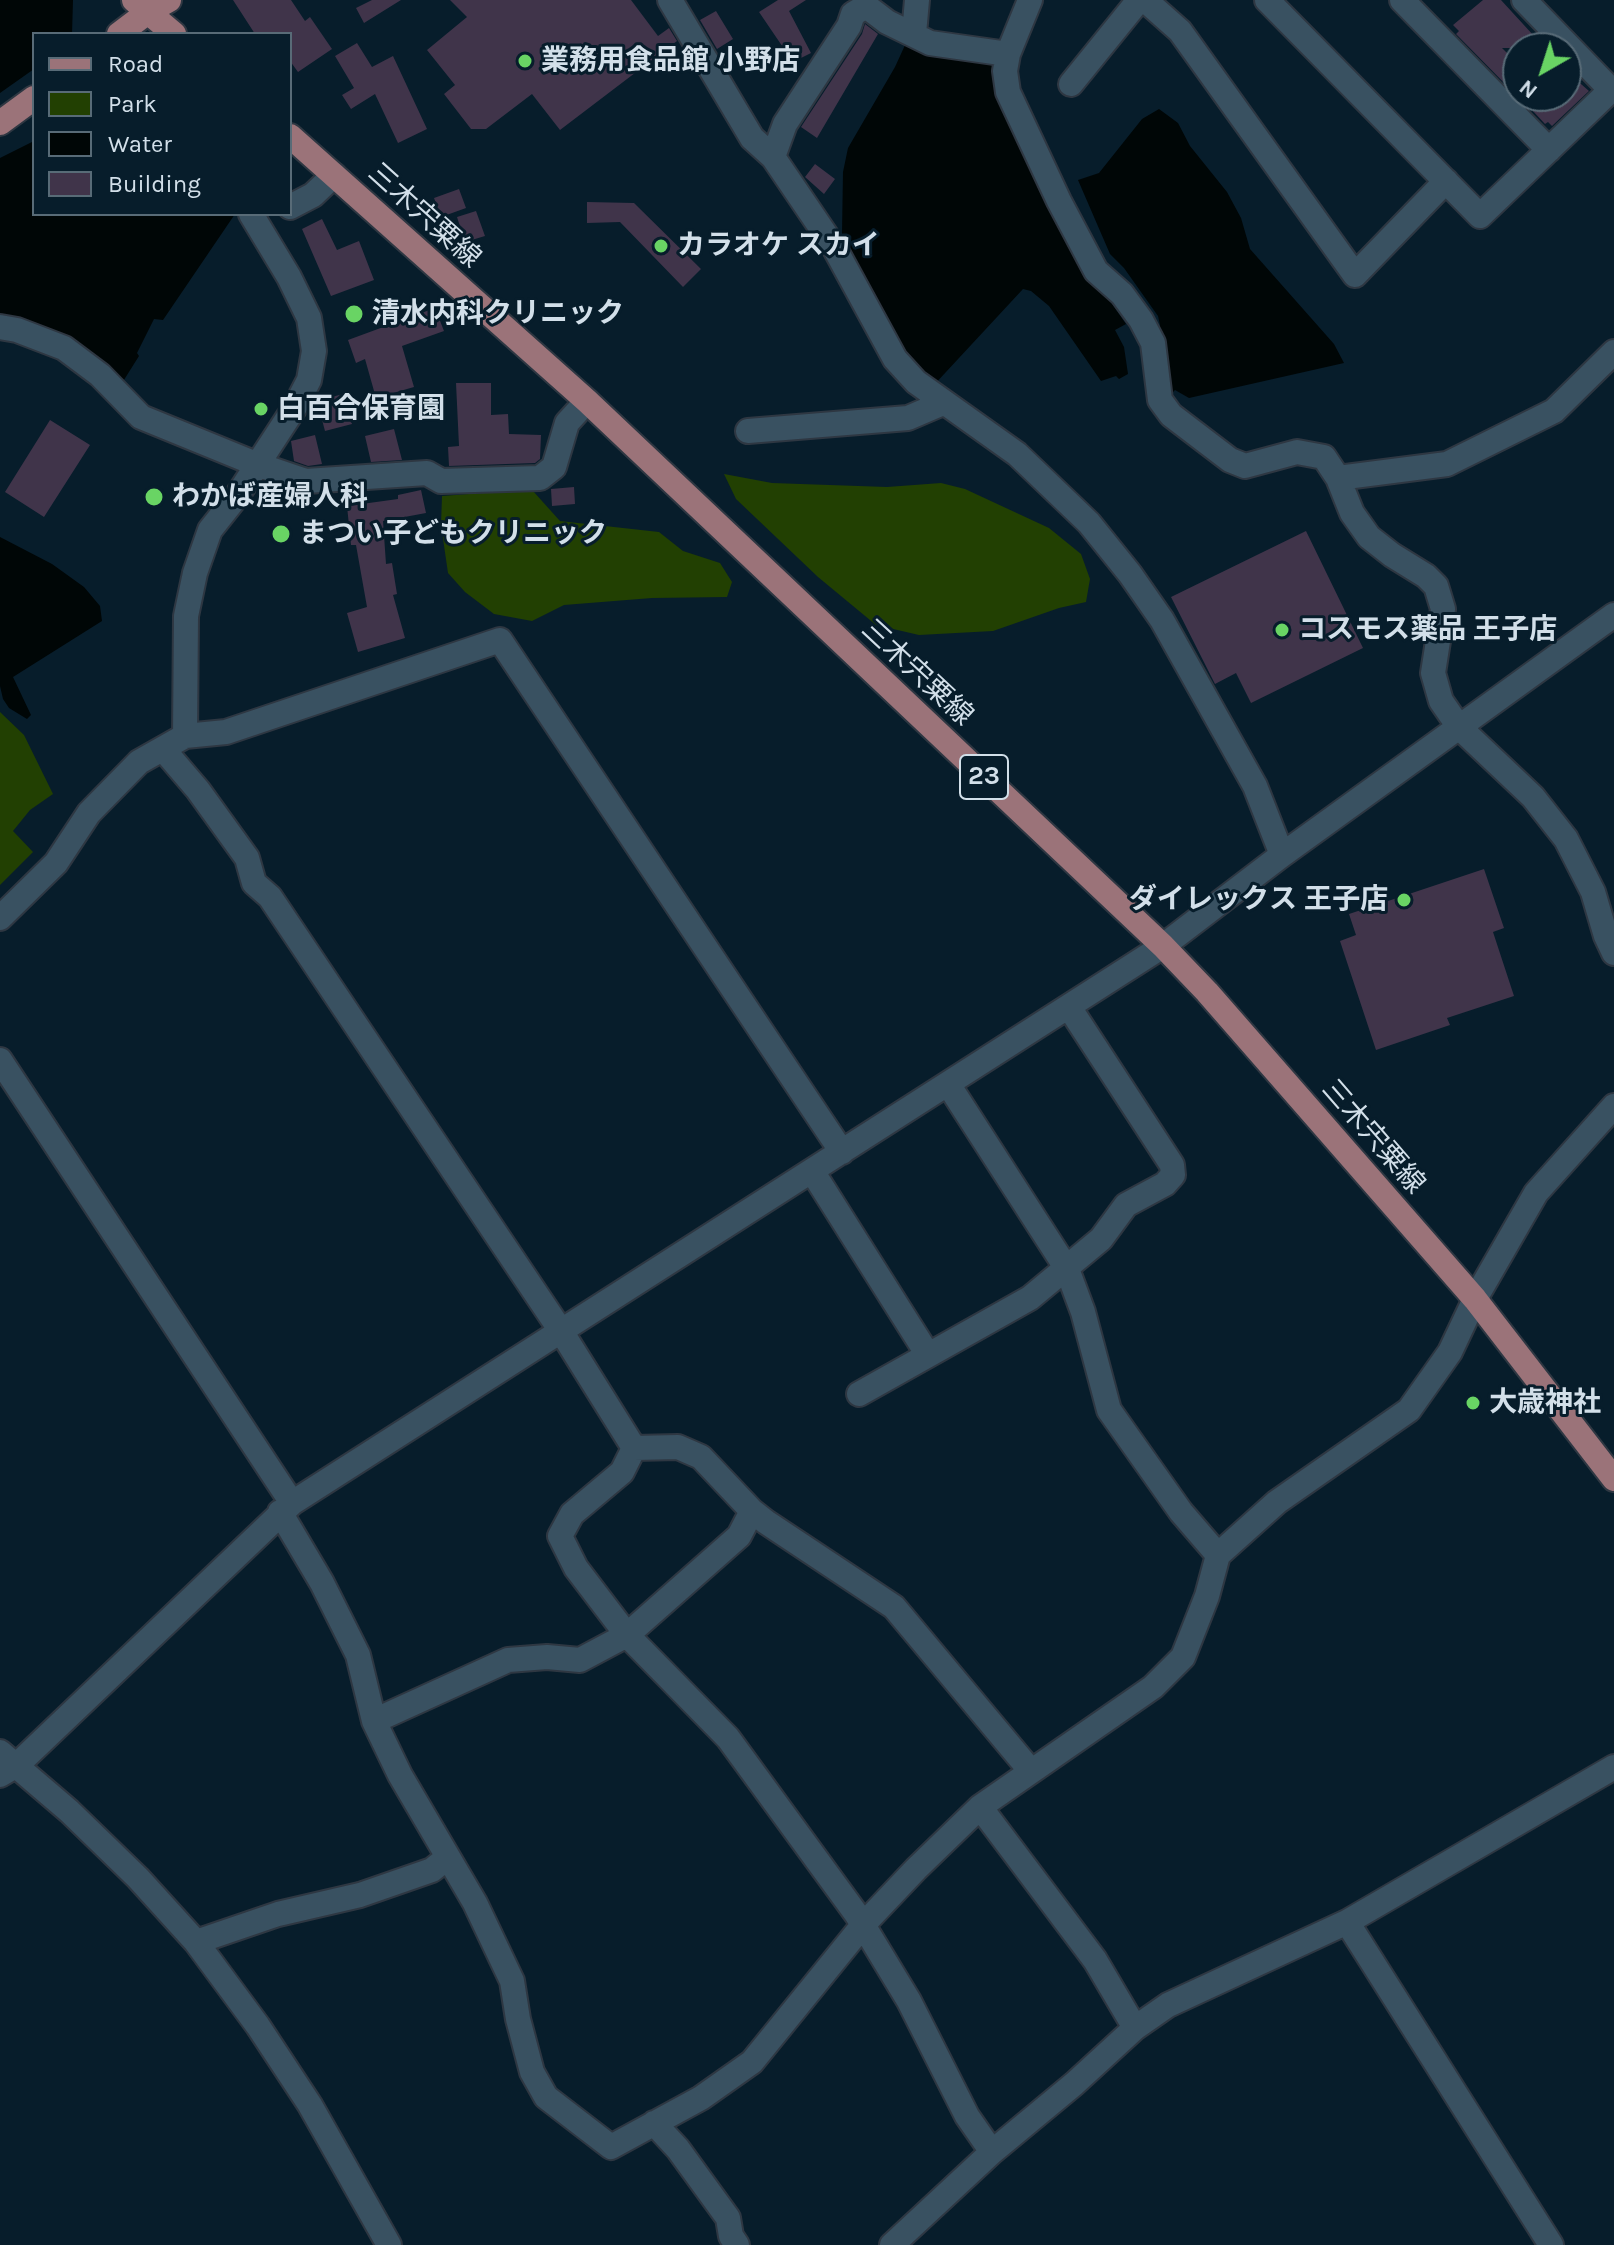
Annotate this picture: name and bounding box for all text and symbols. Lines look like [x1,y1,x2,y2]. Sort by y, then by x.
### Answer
legend [32,32,292,216]
north arrow [1502,32,1582,112]
place label: 業務用食品館 小野店 [541,44,800,78]
text: Road [108,50,163,78]
marker: 業務用食品館 小野店 [516,52,534,70]
text: N [1514,74,1542,104]
text: Park [108,90,157,118]
text: Water [108,130,172,158]
street label: 三木宍粟線 [361,157,487,275]
text: Building [108,170,201,198]
place label: カラオケ スカイ [677,229,880,263]
marker: カラオケ スカイ [652,237,670,255]
place label: 清水内科クリニック [372,297,624,331]
marker: 清水内科クリニック [343,303,365,325]
place label: 白百合保育園 [277,392,445,426]
marker: 白百合保育園 [252,400,270,418]
place label: わかば産婦人科 [172,480,368,514]
marker: わかば産婦人科 [143,486,165,508]
place label: まつい子どもクリニック [299,517,607,551]
marker: まつい子どもクリニック [270,523,292,545]
street label: 三木宍粟線 [854,613,980,733]
place label: コスモス薬品 王子店 [1298,613,1557,647]
marker: コスモス薬品 王子店 [1273,621,1291,639]
road number: 23 [960,755,1008,799]
place label: ダイレックス 王子店 [1129,883,1388,917]
marker: ダイレックス 王子店 [1395,891,1413,909]
street label: 三木宍粟線 [1314,1073,1432,1201]
place label: 大歳神社 [1489,1386,1601,1420]
marker: 大歳神社 [1464,1394,1482,1412]

